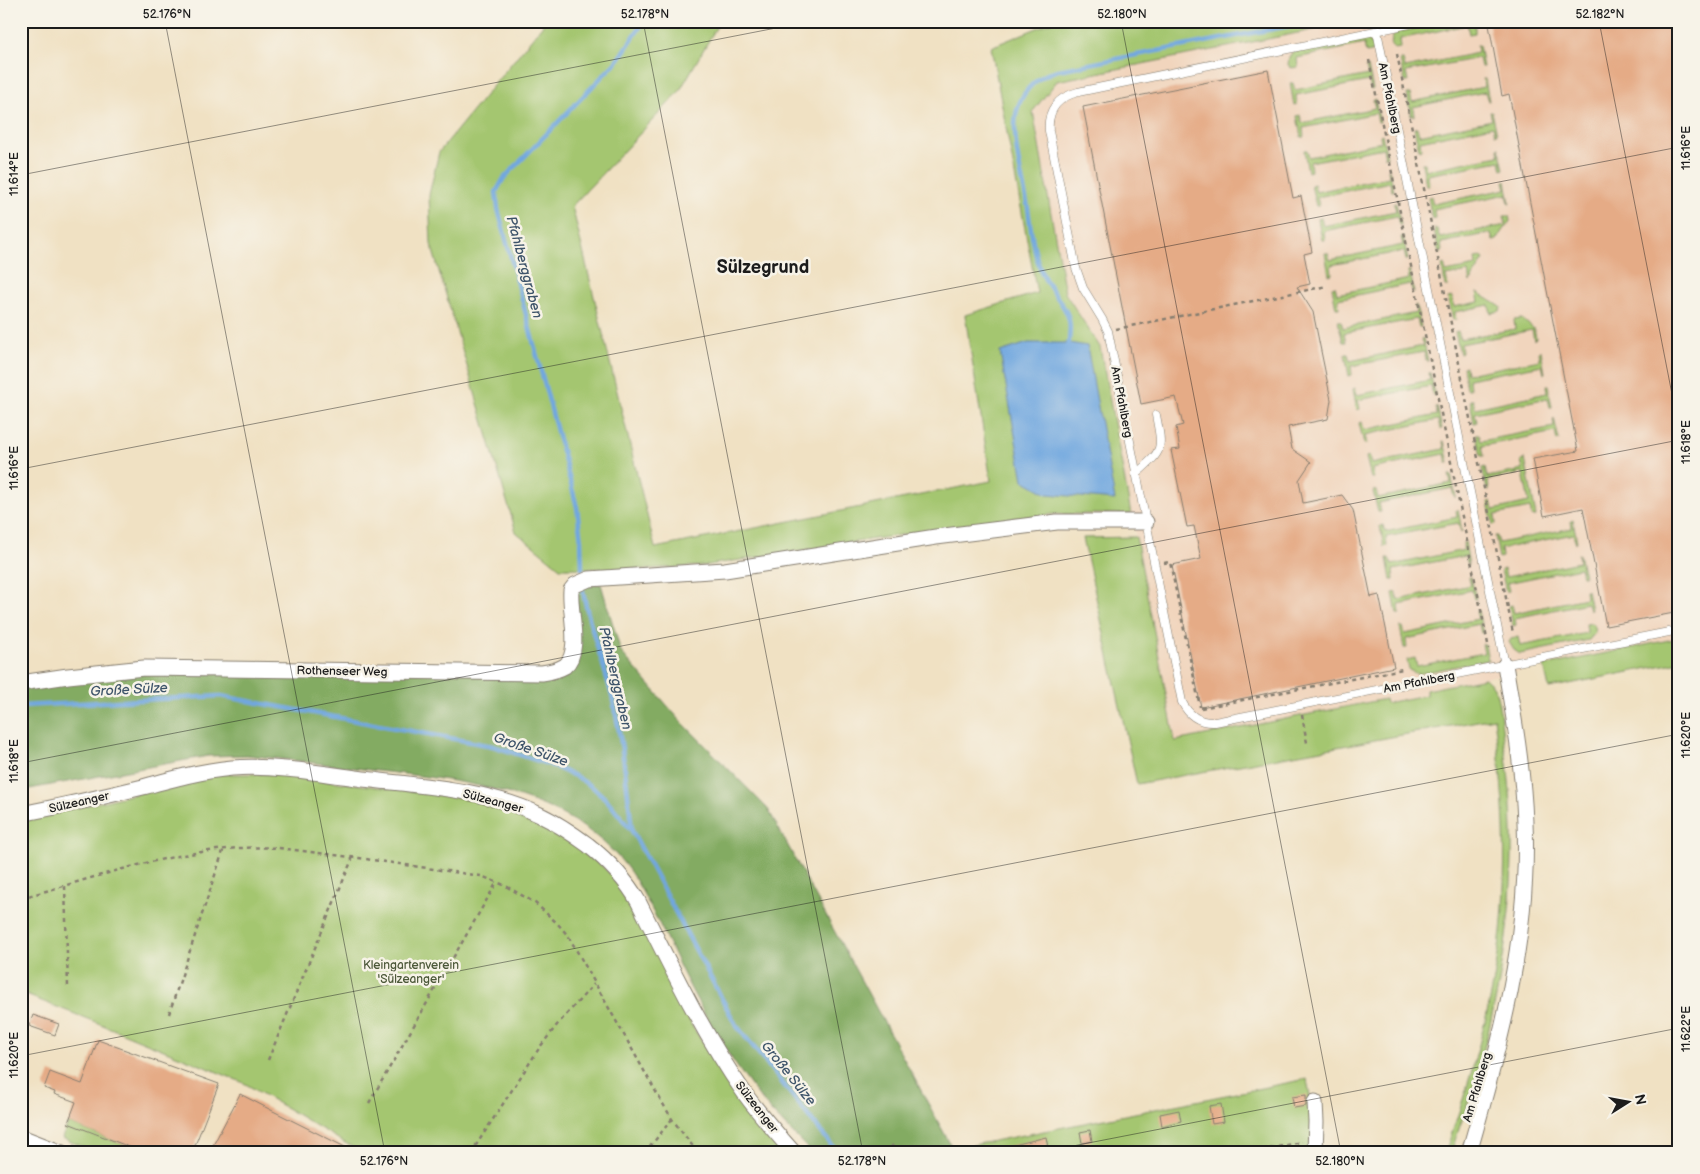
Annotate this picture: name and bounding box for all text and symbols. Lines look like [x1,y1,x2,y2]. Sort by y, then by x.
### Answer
text: 52.176°N [143,7,191,22]
text: 52.178°N [621,7,669,22]
text: 52.180°N [1097,7,1147,22]
text: 52.182°N [1575,7,1625,22]
street label: Am Pfahlberg [1375,61,1404,135]
text: 11.616°E [1679,126,1694,170]
text: 11.614°E [7,152,22,196]
water label: Pfahlberggraben [503,214,546,320]
district label: Sülzegrund [717,257,809,278]
street label: Am Pfahlberg [1107,365,1136,439]
text: 11.618°E [1679,420,1694,464]
text: 11.616°E [7,446,22,490]
water label: Pfahlberggraben [595,625,636,731]
street label: Rothenseer Weg [296,663,388,680]
street label: Am Pfahlberg [1382,668,1456,697]
water label: Große Sülze [90,679,168,700]
text: 11.620°E [1679,712,1694,758]
water label: Große Sülze [491,729,570,770]
text: 11.618°E [7,739,22,783]
street label: Sülzeanger [461,786,525,817]
street label: Sülzeanger [48,788,111,817]
park label: Kleingartenverein 'Sülzeanger' [363,958,459,987]
text: 11.622°E [1679,1006,1694,1052]
text: 11.620°E [7,1032,22,1078]
water label: Große Sülze [758,1038,820,1109]
street label: Am Pfahlberg [1460,1050,1495,1124]
north arrow [1602,1076,1652,1126]
street label: Sülzeanger [732,1079,782,1137]
text: N [1631,1093,1650,1106]
text: 52.176°N [360,1154,408,1169]
text: 52.178°N [838,1154,886,1169]
text: 52.180°N [1315,1154,1365,1169]

